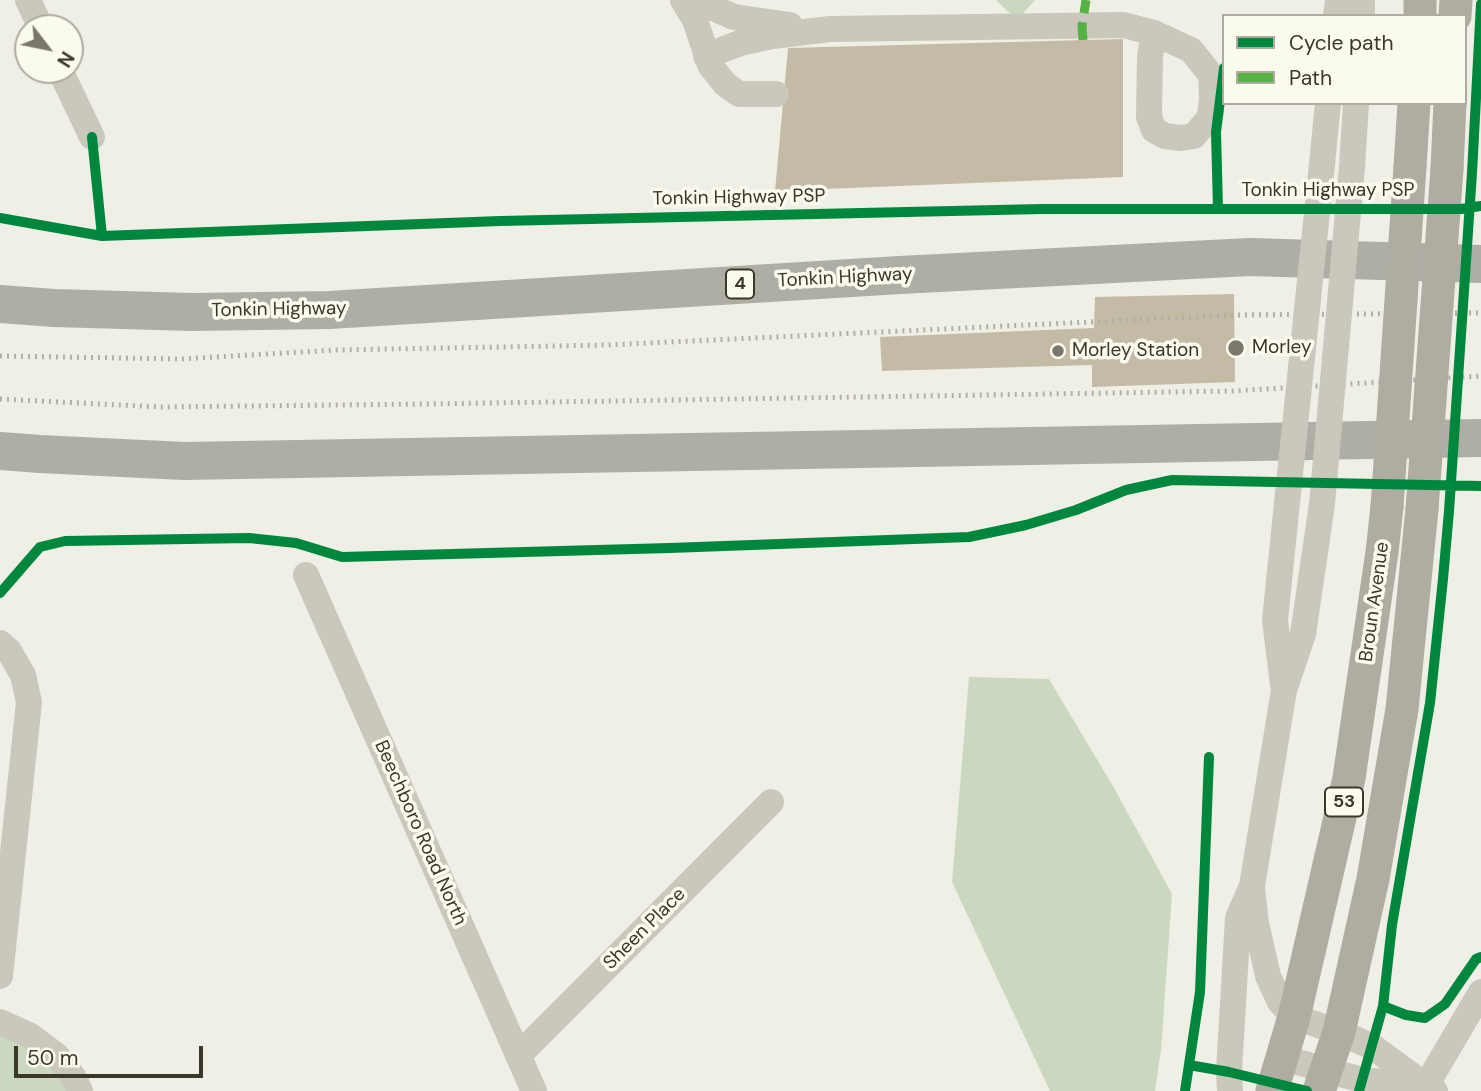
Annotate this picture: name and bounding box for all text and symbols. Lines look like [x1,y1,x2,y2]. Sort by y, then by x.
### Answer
north arrow [14,14,84,84]
legend [1222,14,1467,105]
text: Cycle path [1289,29,1394,57]
text: N [51,47,80,72]
text: Path [1289,64,1332,92]
street label: Tonkin Highway PSP [1241,180,1415,202]
street label: Tonkin Highway PSP [652,185,826,211]
street label: Tonkin Highway [777,263,913,293]
road number: 4 [726,270,754,298]
street label: Tonkin Highway [211,297,347,323]
place label: Morley [1252,337,1311,359]
marker: Morley [1226,338,1246,358]
place label: Morley Station [1072,340,1199,362]
marker: Morley Station [1050,343,1066,359]
street label: Broun Avenue [1355,541,1395,663]
street label: Beechboro Road North [369,737,471,929]
road number: 53 [1325,788,1363,816]
street label: Sheen Place [599,883,691,975]
scale bar [18,1032,206,1076]
text: 50 m [27,1044,78,1072]

